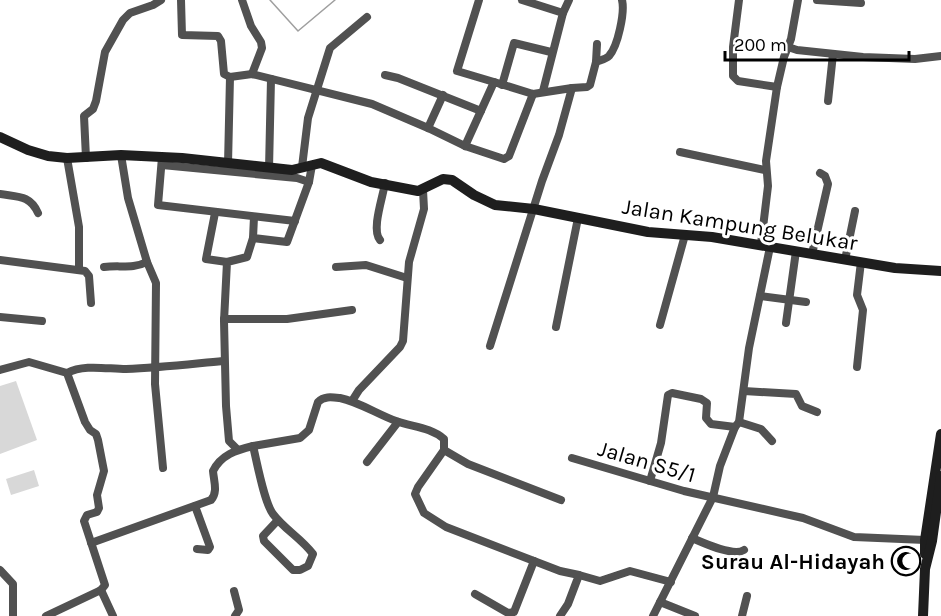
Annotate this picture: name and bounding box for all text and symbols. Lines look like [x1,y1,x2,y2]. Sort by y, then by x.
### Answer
scale bar [725,24,910,62]
text: 200 m [734,34,787,56]
street label: Jalan Kampung Belukar [620,194,859,256]
street label: Jalan S5/1 [595,436,698,488]
mosque icon: Surau Al-Hidayah [890,545,922,577]
place label: Surau Al-Hidayah [701,549,885,575]

